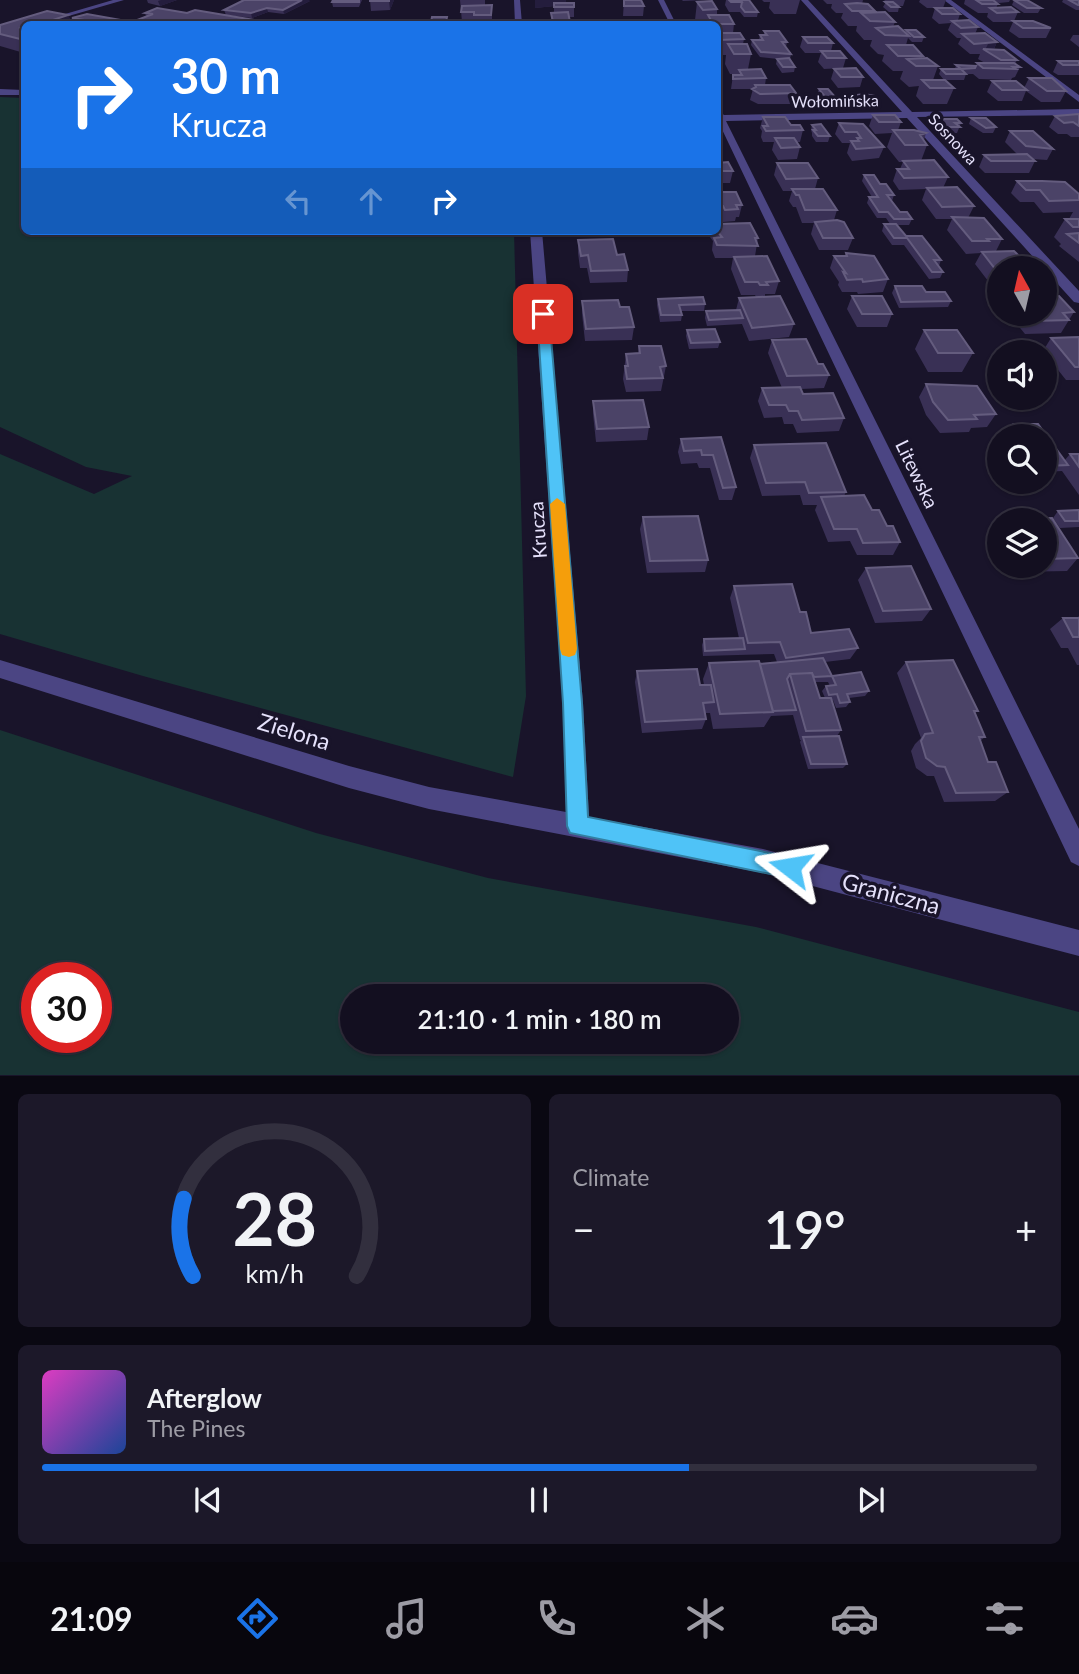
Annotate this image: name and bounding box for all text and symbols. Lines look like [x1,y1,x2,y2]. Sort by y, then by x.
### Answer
text: 30 m [171,46,281,104]
icon: right [56,49,147,140]
street label: Wołomińska [791,90,879,111]
text: Krucza [171,105,267,144]
street label: Sosnowa [925,109,982,168]
icon: left [279,182,317,220]
icon: ahead [352,182,390,220]
icon: right [425,182,463,220]
north arrow [987,256,1057,326]
map controls [987,256,1057,578]
pin [513,284,573,344]
icon: arrive [524,295,562,333]
button: sound [987,340,1057,410]
button: search [987,424,1057,494]
street label: Litewska [891,436,944,512]
street label: Krucza [524,501,551,559]
button: layers [987,508,1057,578]
street label: Zielona [255,707,334,755]
position arrow [753,830,827,904]
street label: Graniczna [839,867,943,920]
speed limit sign: 30 [21,962,112,1053]
text: 21:10 · 1 min · 180 m [417,1003,662,1035]
text: Climate [573,1163,649,1191]
text: 28 [232,1175,316,1263]
text: 19° [764,1198,846,1260]
text: − [573,1206,595,1252]
text: + [1015,1206,1037,1252]
text: km/h [245,1258,304,1288]
text: Afterglow [147,1382,262,1414]
text: The Pines [147,1414,245,1442]
icon: previous [189,1481,227,1519]
icon: pause [520,1481,558,1519]
icon: next [852,1481,890,1519]
icon: directions [233,1594,282,1643]
icon: music [382,1594,431,1643]
icon: phone [532,1594,581,1643]
icon: climate [681,1594,730,1643]
icon: car [830,1594,879,1643]
icon: filters [980,1594,1029,1643]
text: 21:09 [50,1599,133,1638]

